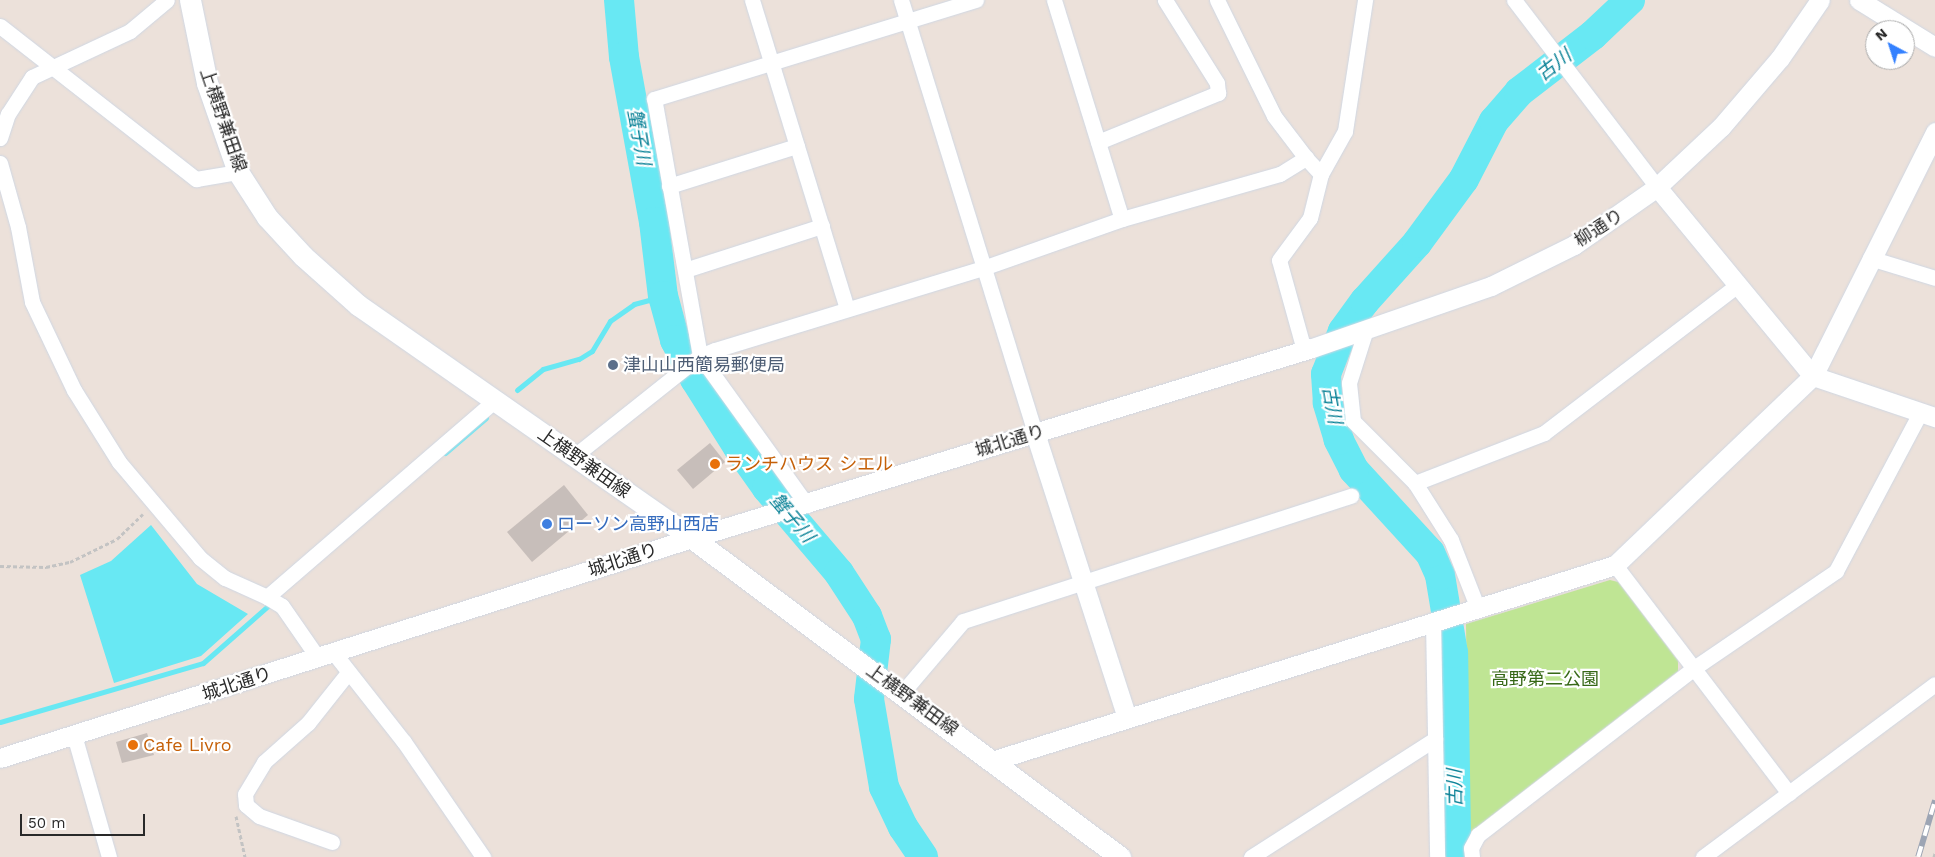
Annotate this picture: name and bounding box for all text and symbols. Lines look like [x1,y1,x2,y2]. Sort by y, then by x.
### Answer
north arrow [1865,20,1915,70]
text: N [1872,25,1890,44]
water label: 古川 [1532,44,1576,86]
street label: 上横野兼田線 [195,65,251,175]
water label: 蟹子川 [623,107,655,167]
street label: 柳通り [1570,204,1628,252]
place label: 津山山西簡易郵便局 [623,354,785,376]
marker: 津山山西簡易郵便局 [607,359,619,371]
water label: 古川 [1317,384,1347,426]
street label: 城北通り [972,420,1048,462]
street label: 上横野兼田線 [534,423,634,503]
place label: ランチハウス シエル [725,453,893,475]
marker: ランチハウス シエル [709,458,721,470]
water label: 蟹子川 [765,489,819,547]
place label: ローソン高野山西店 [557,513,719,535]
marker: ローソン高野山西店 [541,518,553,530]
street label: 城北通り [585,539,661,581]
street label: 上横野兼田線 [862,660,962,740]
street label: 城北通り [199,663,275,705]
park label: 高野第二公園 [1491,668,1599,690]
place label: Cafe Livro [143,734,232,756]
marker: Cafe Livro [127,739,139,751]
water label: 古川 [1443,769,1467,807]
scale bar [22,804,148,836]
text: 50 m [28,814,65,832]

